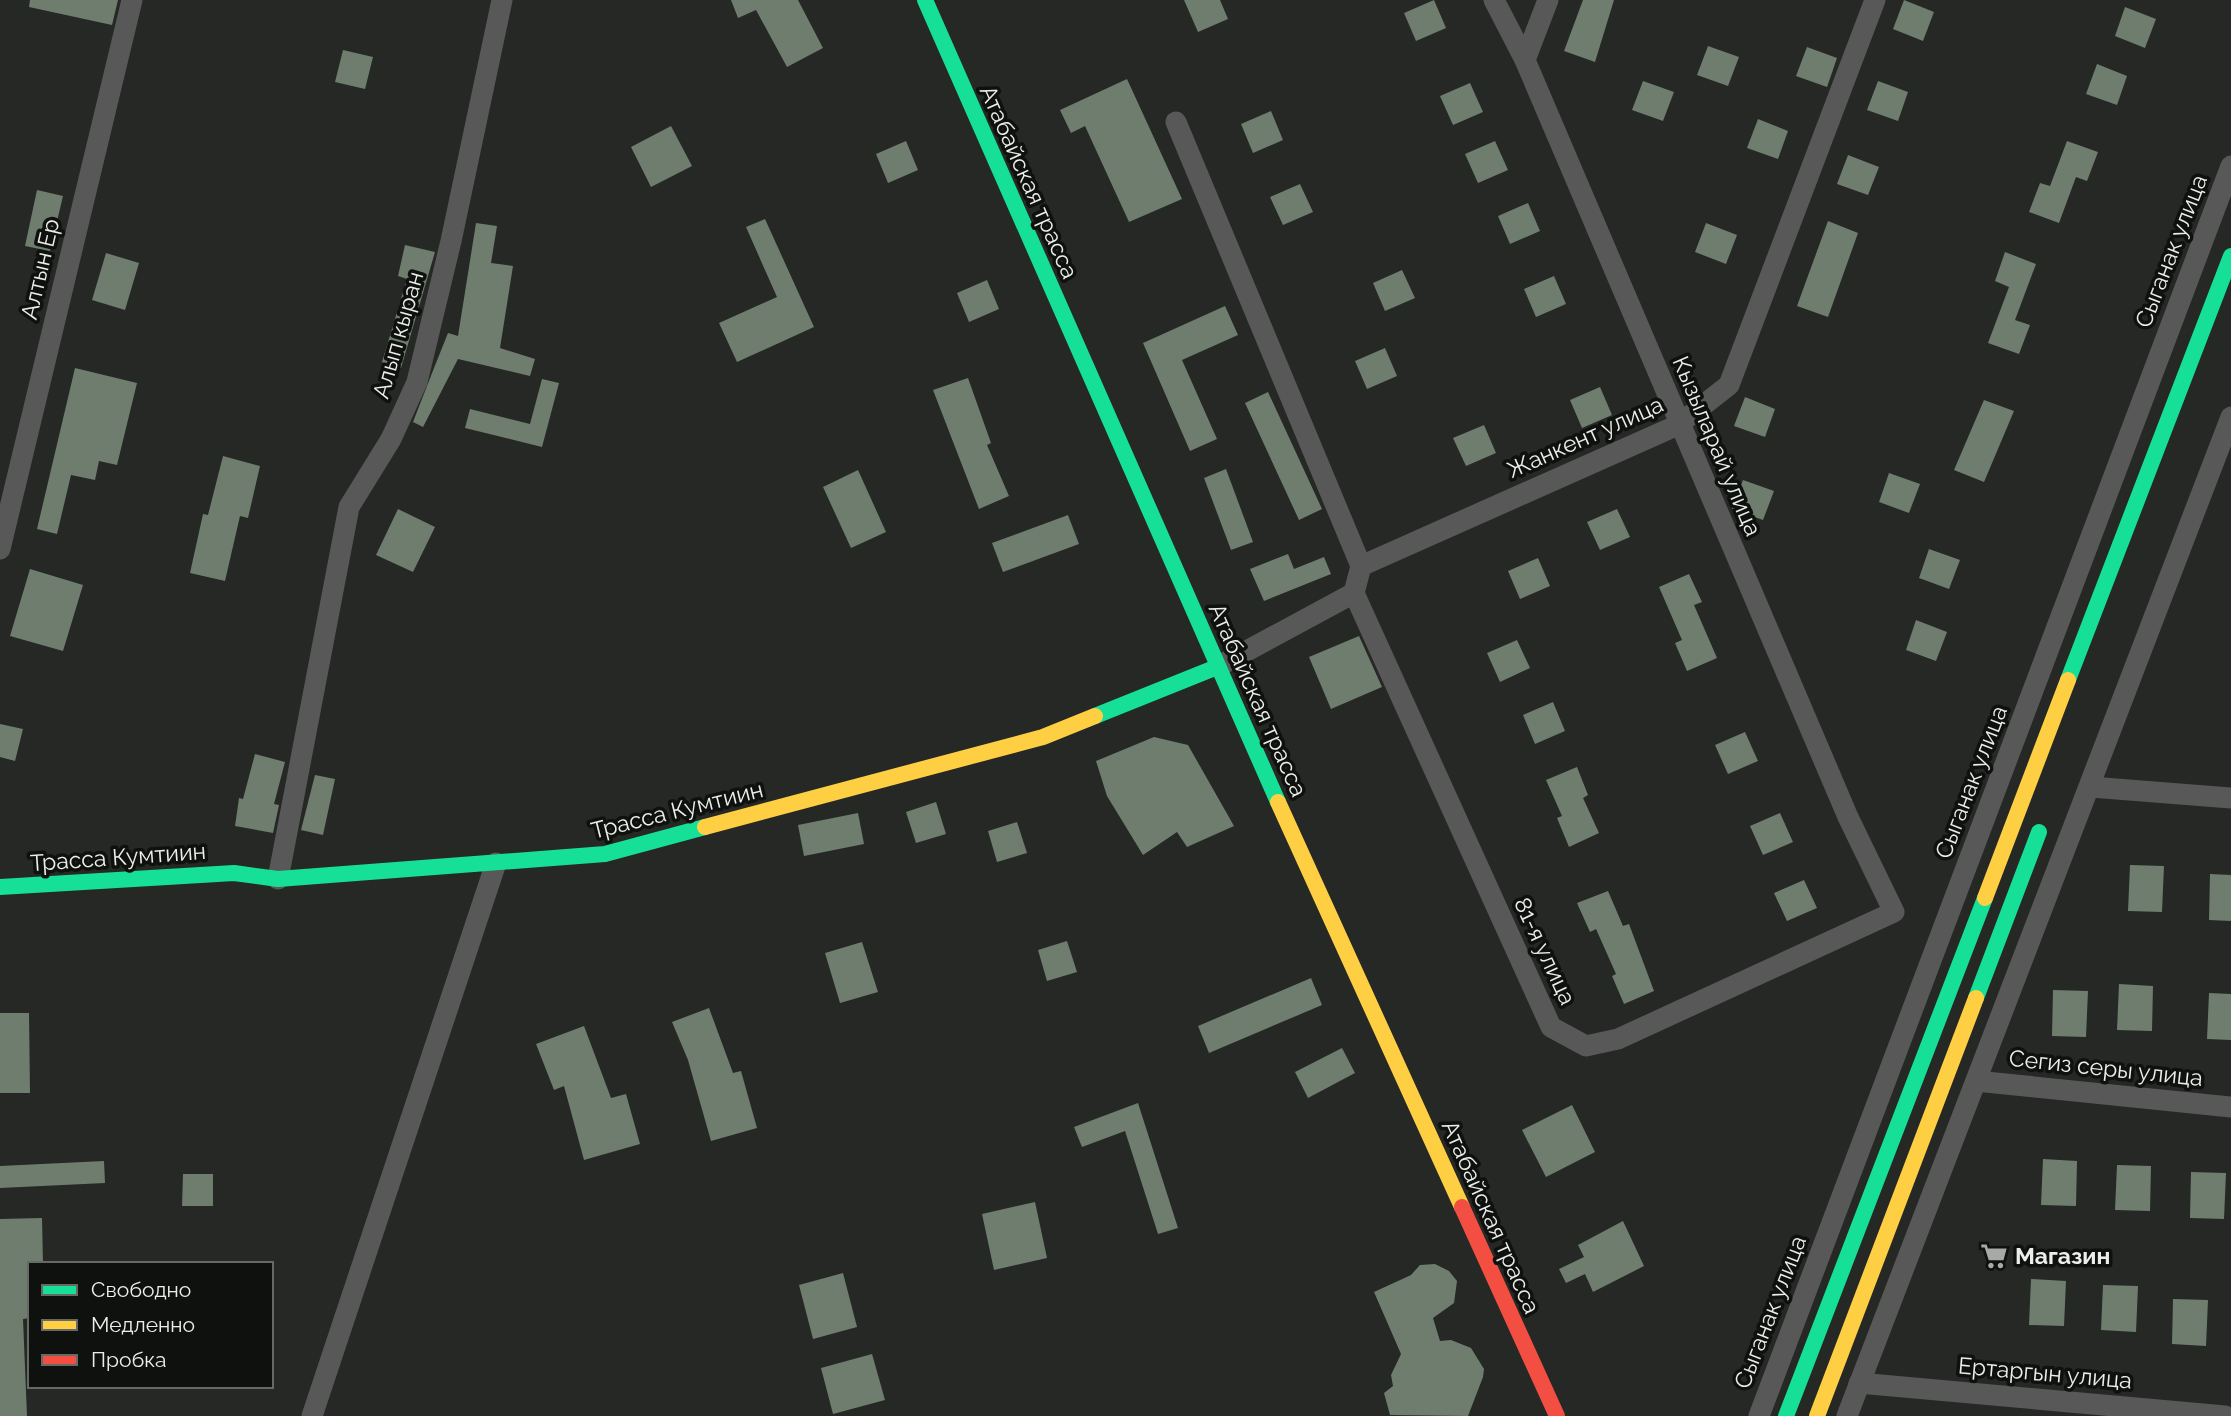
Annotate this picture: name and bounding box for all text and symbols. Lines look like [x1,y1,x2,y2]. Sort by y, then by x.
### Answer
street label: Атабайская трасса [975,81,1084,282]
street label: Сыганак улица [2129,171,2212,331]
street label: Алтын Ер [15,216,64,322]
street label: Алып кыран [367,268,429,401]
street label: Кызыларай улица [1667,352,1768,540]
street label: Жанкент улица [1503,390,1667,483]
street label: Атабайская трасса [1204,599,1313,800]
street label: Сыганак улица [1929,702,2012,862]
street label: Трасса Кумтиин [588,775,766,844]
street label: Трасса Кумтиин [29,837,207,876]
street label: 81-я улица [1509,893,1582,1009]
street label: Сегиз серы улица [2008,1044,2204,1091]
street label: Атабайская трасса [1437,1116,1546,1317]
street label: Сыганак улица [1728,1232,1811,1392]
supermarket icon: Магазин [1979,1241,2009,1271]
place label: Магазин [2015,1242,2110,1269]
legend [28,1262,273,1388]
text: Свободно [91,1277,191,1302]
text: Медленно [91,1312,195,1337]
text: Пробка [91,1347,167,1372]
street label: Ертаргын улица [1957,1351,2133,1394]

